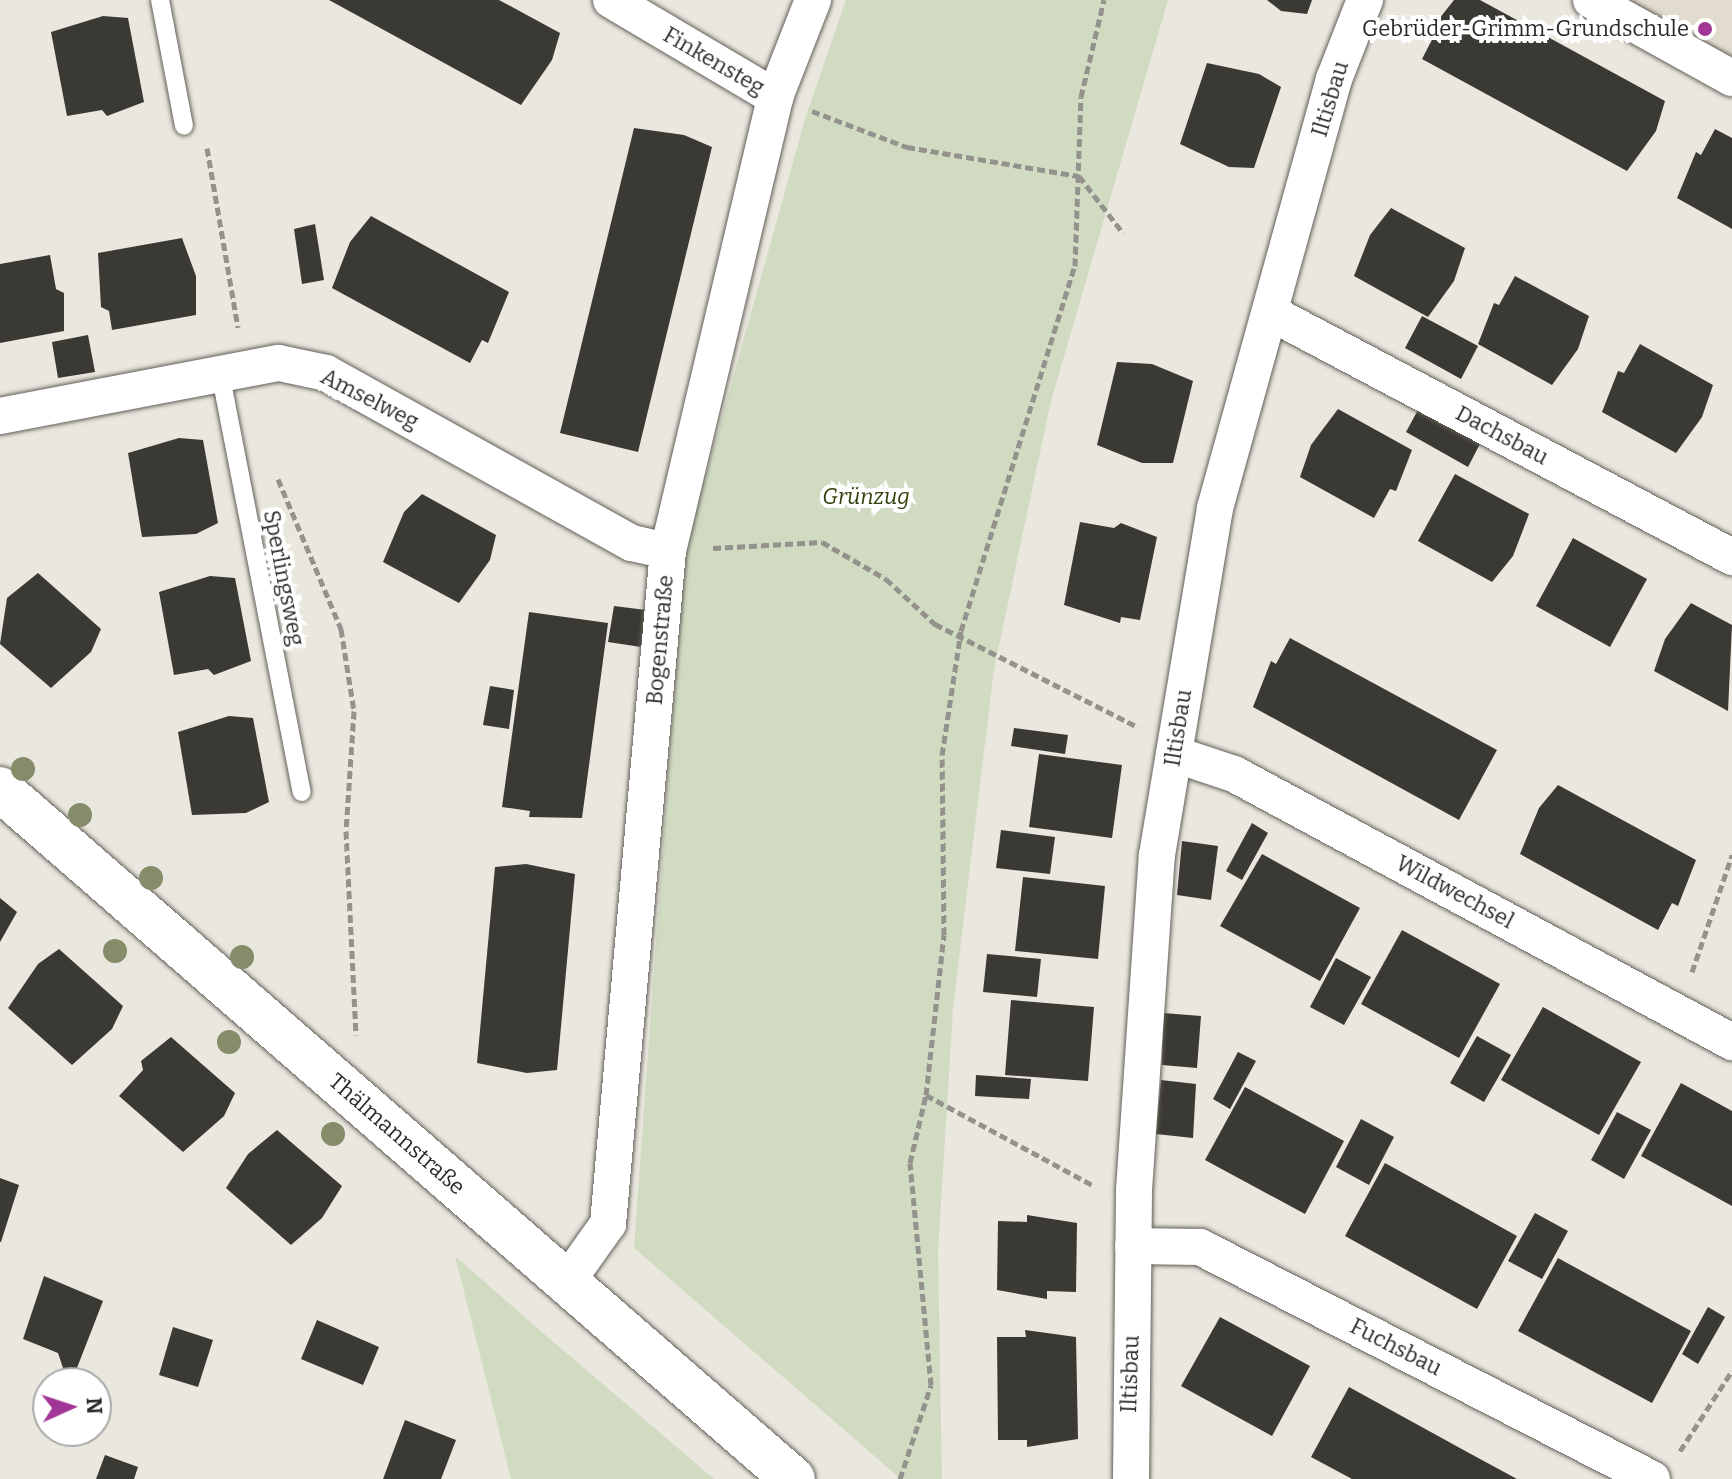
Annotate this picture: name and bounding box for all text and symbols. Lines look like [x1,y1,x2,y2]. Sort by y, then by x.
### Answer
place label: Gebrüder-Grimm-Grundschule [1362,16,1689,42]
marker: Gebrüder-Grimm-Grundschule [1696,20,1714,38]
street label: Finkensteg [659,21,769,101]
street label: Iltisbau [1306,58,1354,140]
street label: Amselweg [317,363,423,435]
street label: Dachsbau [1451,400,1553,470]
park label: Grünzug [822,484,910,510]
street label: Sperlingsweg [258,508,310,648]
street label: Bogenstraße [641,574,679,706]
street label: Iltisbau [1159,688,1197,768]
street label: Wildwechsel [1392,850,1518,934]
street label: Thälmannstraße [324,1068,470,1200]
street label: Fuchsbau [1346,1313,1446,1381]
street label: Iltisbau [1115,1335,1145,1413]
north arrow [32,1367,112,1447]
text: N [81,1397,108,1415]

